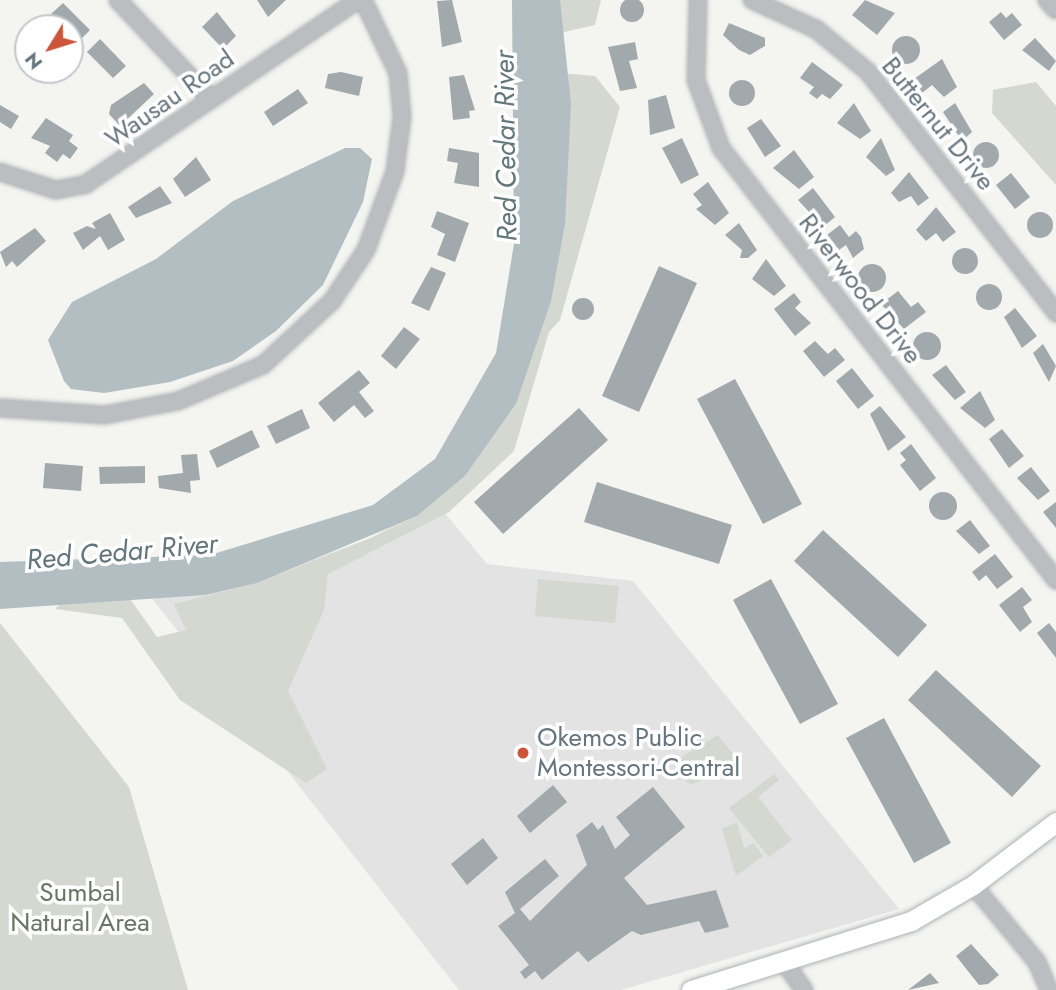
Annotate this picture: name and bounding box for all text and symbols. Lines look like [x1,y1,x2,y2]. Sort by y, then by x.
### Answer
north arrow [14,14,84,84]
street label: Wausau Road [100,43,240,155]
text: N [18,47,49,75]
water label: Red Cedar River [488,50,524,242]
street label: Butternut Drive [875,51,1001,197]
street label: Riverwood Drive [792,208,928,370]
water label: Red Cedar River [25,527,219,577]
place label: Okemos Public Montessori-Central [537,722,740,784]
marker: Okemos Public Montessori-Central [515,745,531,761]
park label: Sumbal Natural Area [10,877,150,938]

